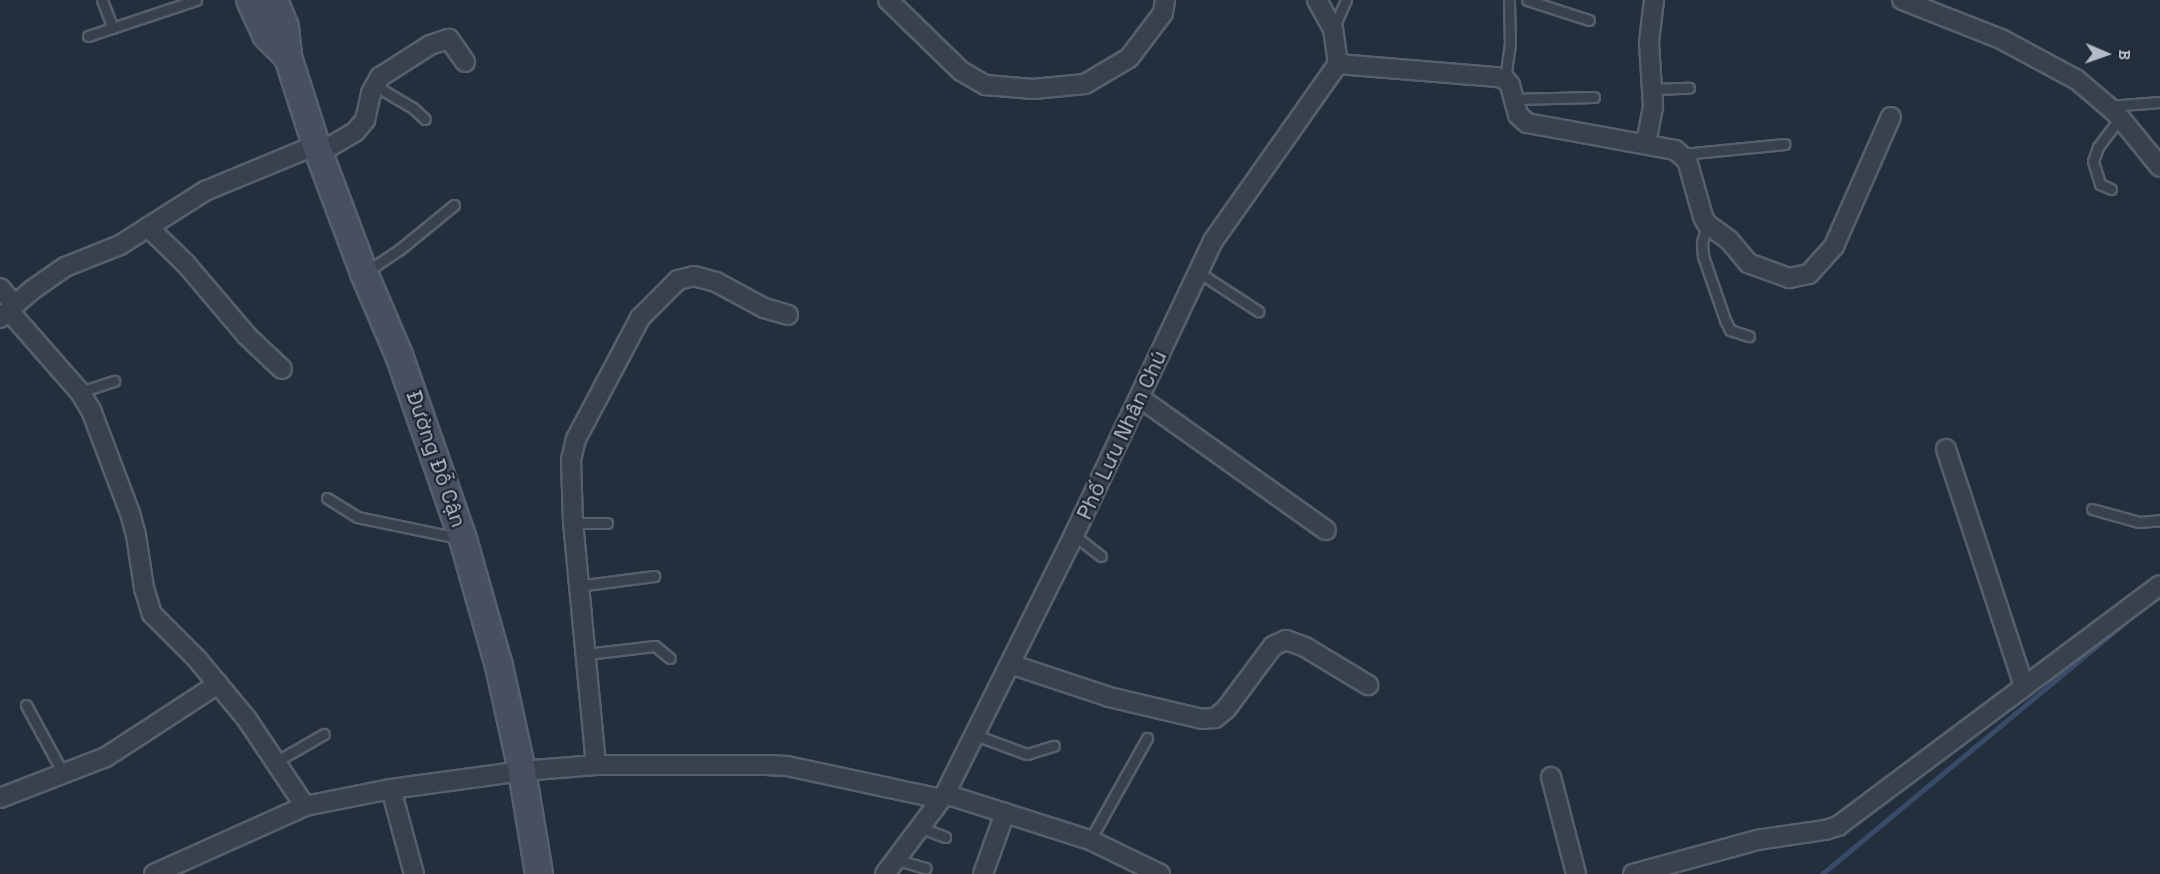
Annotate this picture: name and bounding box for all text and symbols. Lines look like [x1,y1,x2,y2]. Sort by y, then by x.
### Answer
north arrow [2076,24,2136,84]
text: B [2114,49,2135,60]
street label: Phố Lưu Nhân Chú [1072,346,1172,524]
street label: Đường Đỗ Cận [401,387,471,531]

